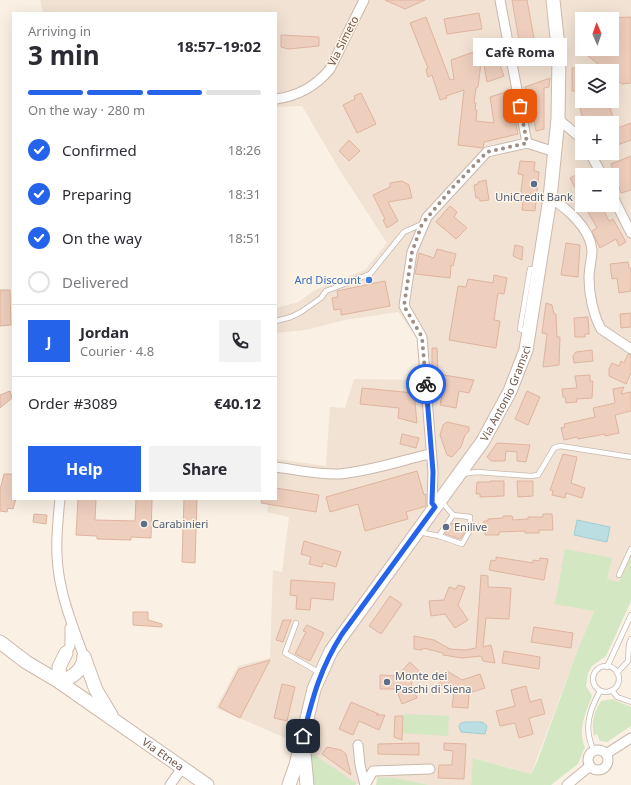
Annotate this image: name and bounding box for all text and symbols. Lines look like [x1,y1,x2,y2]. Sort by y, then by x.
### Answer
north arrow [575,12,619,56]
map controls [575,12,619,212]
street label: Via Simeto [324,13,362,68]
text: Arriving in [28,22,91,40]
text: 18:57–19:02 [176,36,261,56]
text: 3 min [28,37,100,73]
callout: Cafè Roma [473,38,567,66]
text: Cafè Roma [485,43,555,61]
button: layers [575,64,619,108]
pin [503,89,537,123]
icon: bag [509,95,531,117]
text: On the way · 280 m [28,101,145,119]
button: + [575,116,619,160]
icon: check [28,139,50,161]
text: Confirmed [62,140,137,160]
text: 18:26 [228,141,261,159]
button: − [575,168,619,212]
marker: UniCredit Bank [529,179,539,189]
icon: check [28,183,50,205]
text: Preparing [62,184,132,204]
text: 18:31 [228,185,261,203]
place label: UniCredit Bank [495,189,573,204]
icon: check [28,227,50,249]
text: On the way [62,228,142,248]
text: 18:51 [228,229,261,247]
text: Delivered [62,272,129,292]
place label: Ard Discount [294,272,361,287]
marker: Ard Discount [364,275,374,285]
button: phone [219,320,261,362]
text: Jordan [80,322,129,342]
text: J [47,331,51,351]
text: Courier · 4.8 [80,342,154,360]
street label: Via Antonio Gramsci [476,345,534,444]
courier [406,364,446,404]
icon: bike [415,373,437,395]
text: Order #3089 [28,393,117,413]
text: €40.12 [214,393,261,413]
button: Help [28,446,141,492]
button: Share [149,446,261,492]
place label: Carabinieri [152,516,208,531]
marker: Carabinieri [139,519,149,529]
place label: Enilive [454,519,487,534]
marker: Enilive [441,522,451,532]
place label: Monte dei Paschi di Siena [395,668,471,696]
marker: Monte dei Paschi di Siena [382,677,392,687]
pin [286,719,320,753]
icon: home [292,725,314,747]
street label: Via Etnea [139,734,187,774]

